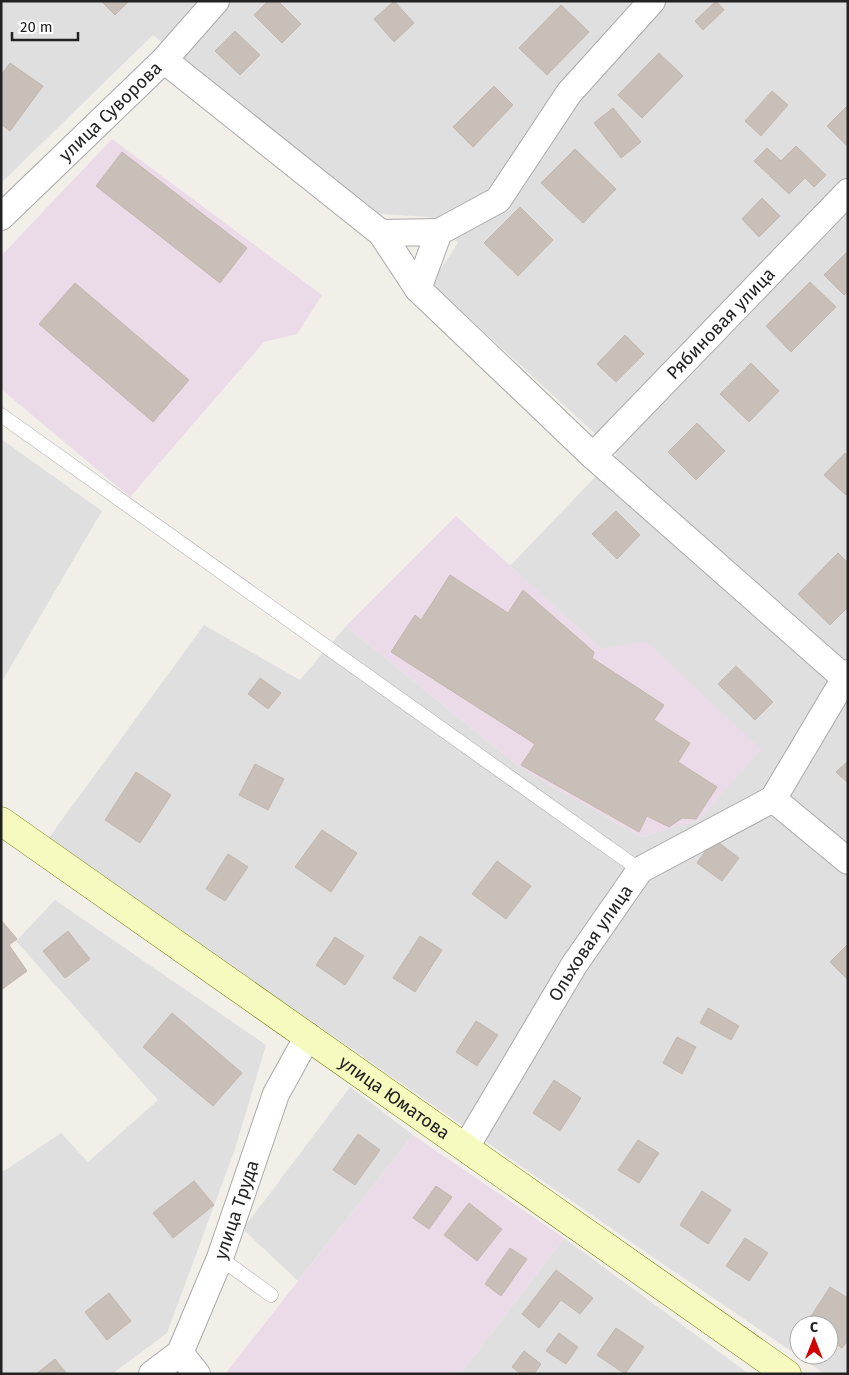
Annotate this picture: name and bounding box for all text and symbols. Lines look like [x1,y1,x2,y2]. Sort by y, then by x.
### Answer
scale bar [12,10,79,42]
text: 20 m [20,18,53,36]
street label: улица Суворова [54,57,167,166]
street label: Рябиновая улица [662,263,780,384]
street label: Ольховая улица [544,881,637,1005]
street label: улица Юматова [335,1051,454,1144]
street label: улица Труда [209,1157,264,1262]
north arrow [789,1315,839,1365]
text: С [810,1319,818,1336]

